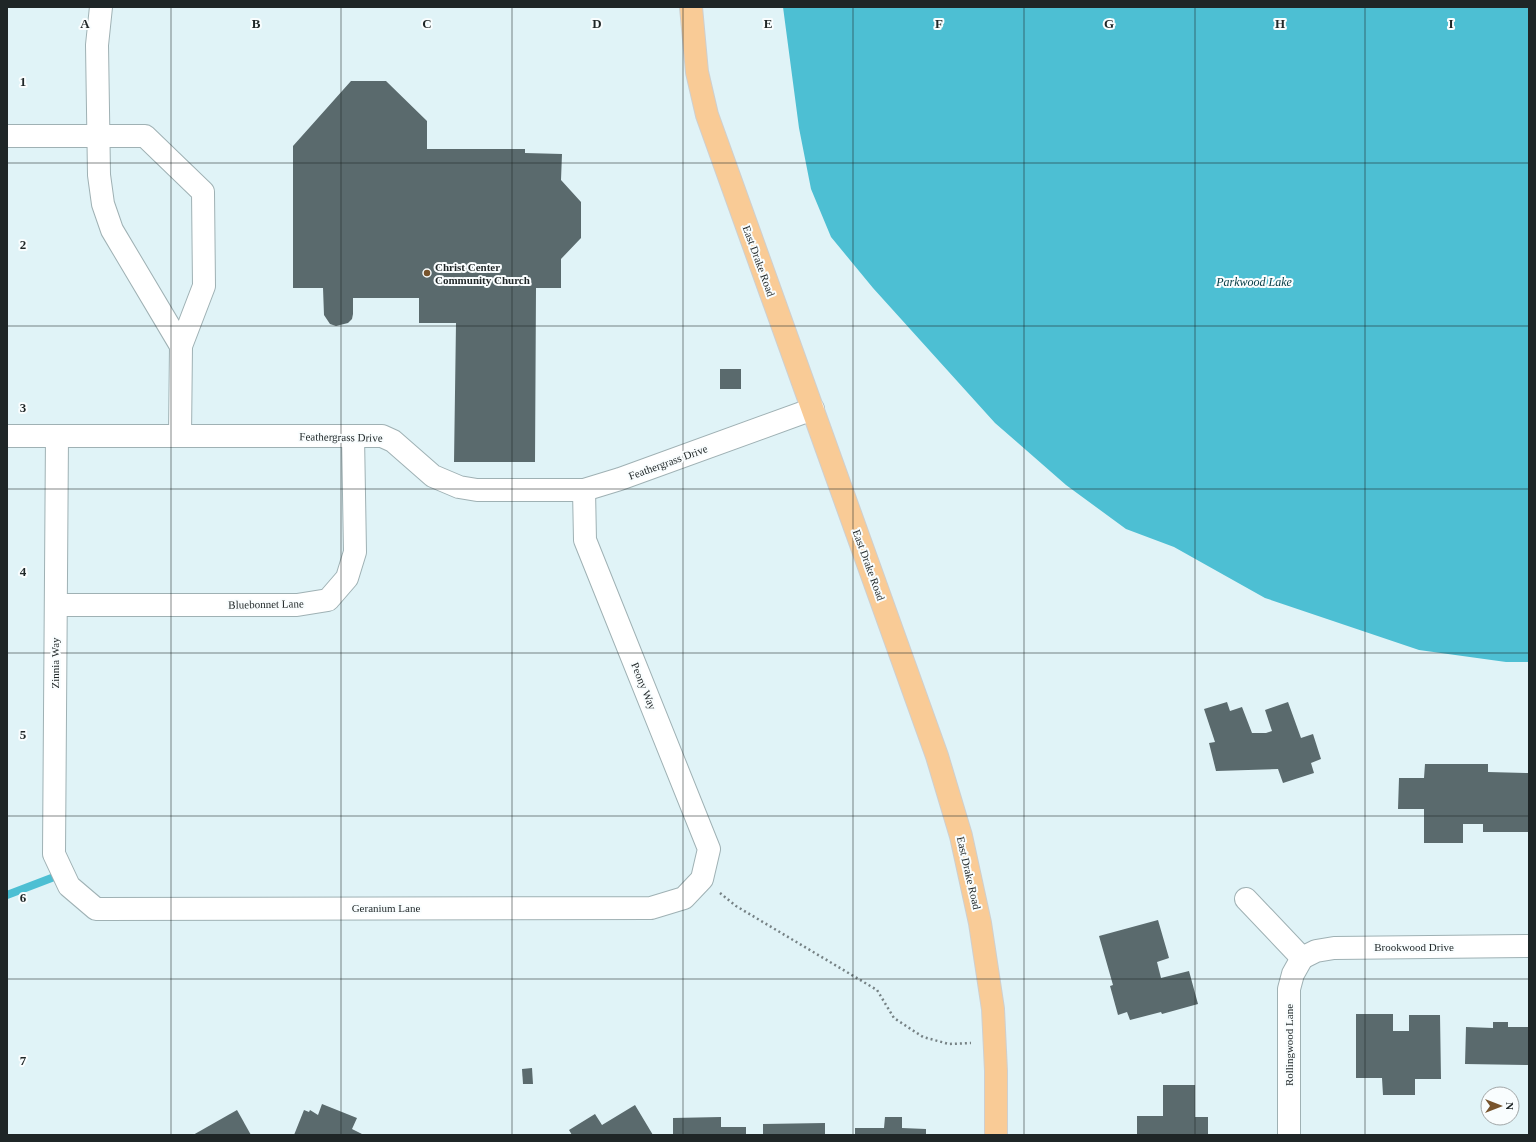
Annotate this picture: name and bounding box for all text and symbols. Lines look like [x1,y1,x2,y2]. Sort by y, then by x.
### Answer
text: A [80,16,90,31]
text: B [252,16,261,31]
text: C [422,16,432,31]
text: D [592,16,602,31]
text: E [764,16,772,31]
text: F [935,16,943,31]
text: G [1104,16,1114,31]
text: H [1275,16,1285,31]
text: I [1448,16,1454,31]
text: 1 [20,74,26,89]
street label: East Drake Road [741,224,778,299]
text: 2 [20,237,26,252]
place label: Christ Center Community Church [435,261,530,286]
marker: Christ Center Community Church [422,268,432,278]
water label: Parkwood Lake [1215,275,1293,289]
text: 3 [20,400,27,415]
street label: Feathergrass Drive [299,430,383,444]
street label: Feathergrass Drive [627,442,709,482]
street label: East Drake Road [851,528,888,603]
text: 4 [20,564,27,579]
street label: Bluebonnet Lane [228,597,304,611]
street label: Zinnia Way [49,637,61,689]
street label: Peony Way [629,661,659,712]
text: 5 [20,727,27,742]
street label: East Drake Road [955,835,983,911]
text: 6 [20,890,27,905]
street label: Geranium Lane [352,902,420,914]
street label: Brookwood Drive [1374,941,1454,953]
street label: Rollingwood Lane [1283,1004,1295,1086]
text: 7 [20,1053,27,1068]
north arrow [1480,1086,1520,1126]
text: N [1504,1102,1516,1110]

